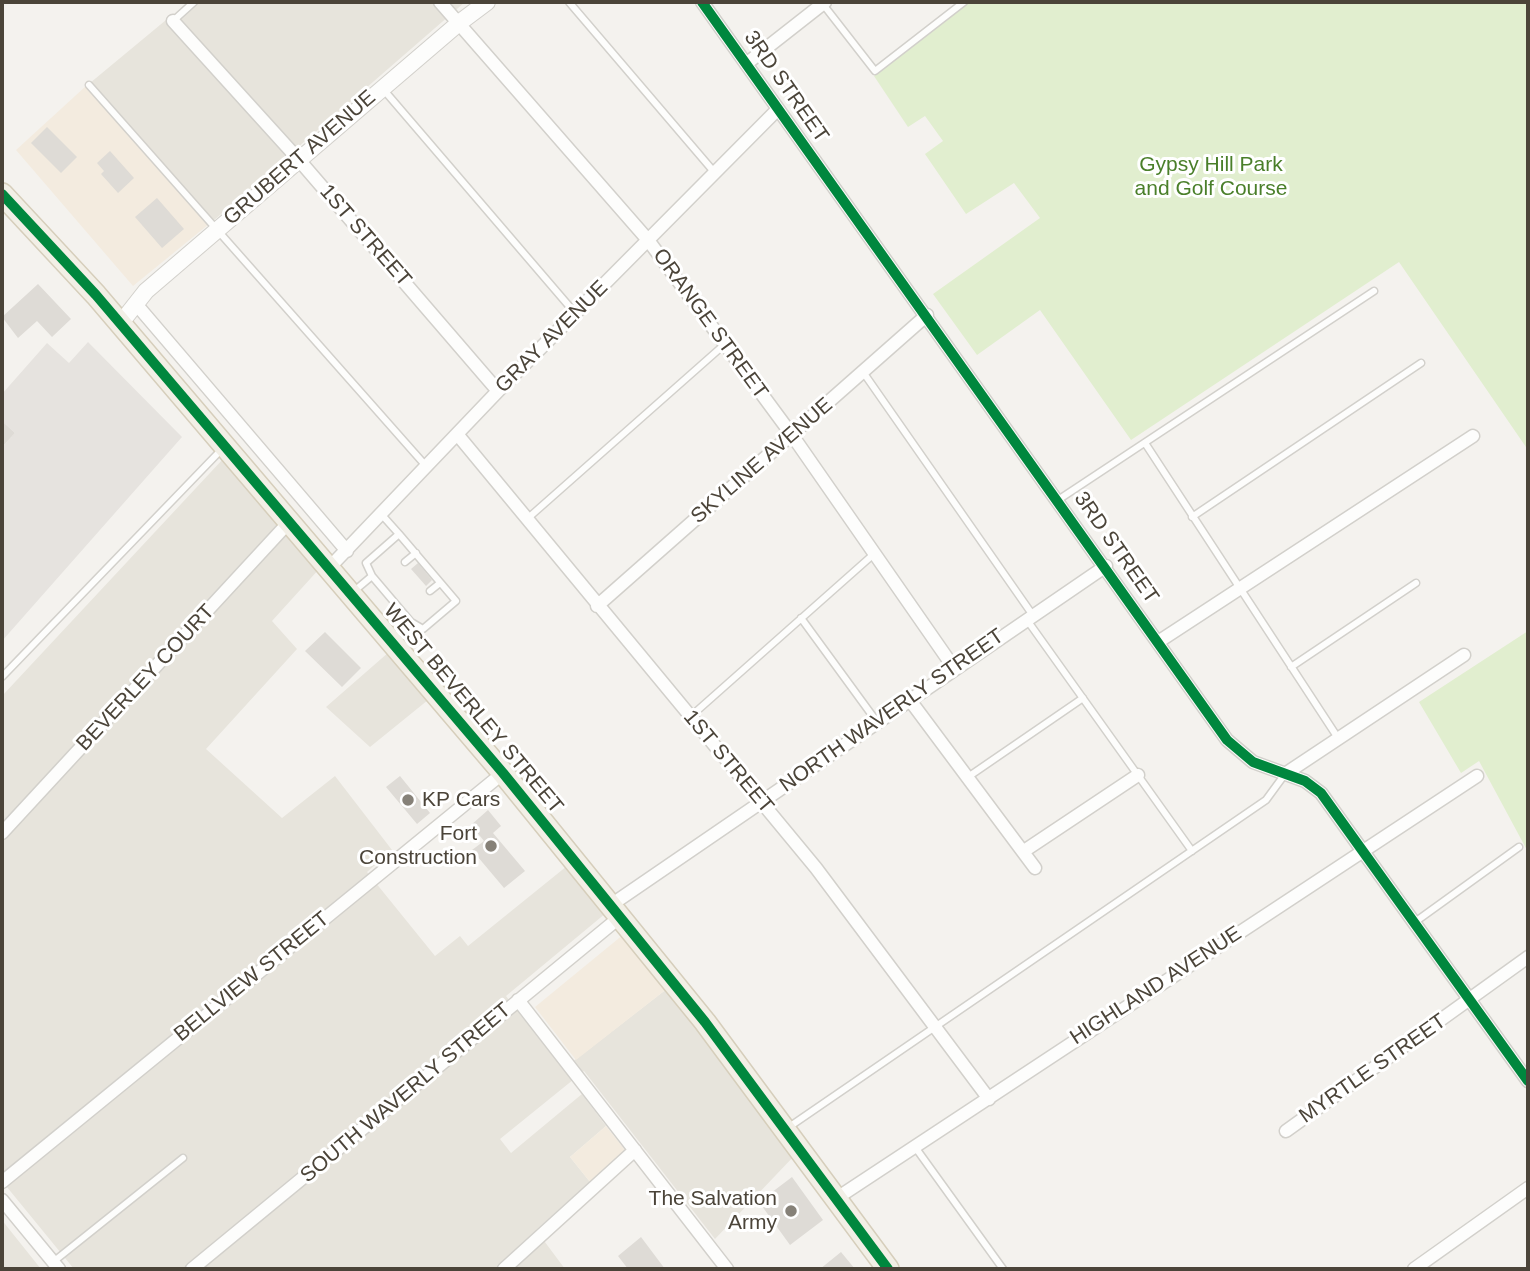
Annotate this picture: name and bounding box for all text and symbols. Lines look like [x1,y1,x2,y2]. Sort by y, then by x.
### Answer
street label: 3RD STREET [738,26,834,148]
street label: GRUBERT AVENUE [219,85,381,231]
park label: Gypsy Hill Park and Golf Course [1135,152,1287,202]
street label: 1ST STREET [314,180,416,292]
street label: ORANGE STREET [647,244,773,404]
street label: GRAY AVENUE [491,276,613,398]
street label: SKYLINE AVENUE [686,393,838,529]
street label: 3RD STREET [1068,487,1164,609]
street label: WEST BEVERLEY STREET [378,599,568,819]
street label: BEVERLEY COURT [72,600,220,756]
street label: NORTH WAVERLY STREET [775,624,1009,798]
street label: 1ST STREET [677,705,779,819]
place label: KP Cars [422,787,500,813]
marker: KP Cars [400,792,416,808]
place label: Fort Construction [359,821,477,871]
marker: Fort Construction [483,838,499,854]
street label: BELLVIEW STREET [169,907,335,1047]
street label: HIGHLAND AVENUE [1066,921,1246,1051]
street label: SOUTH WAVERLY STREET [296,998,516,1188]
street label: MYRTLE STREET [1295,1009,1451,1129]
place label: The Salvation Army [649,1186,777,1236]
marker: The Salvation Army [783,1203,799,1219]

